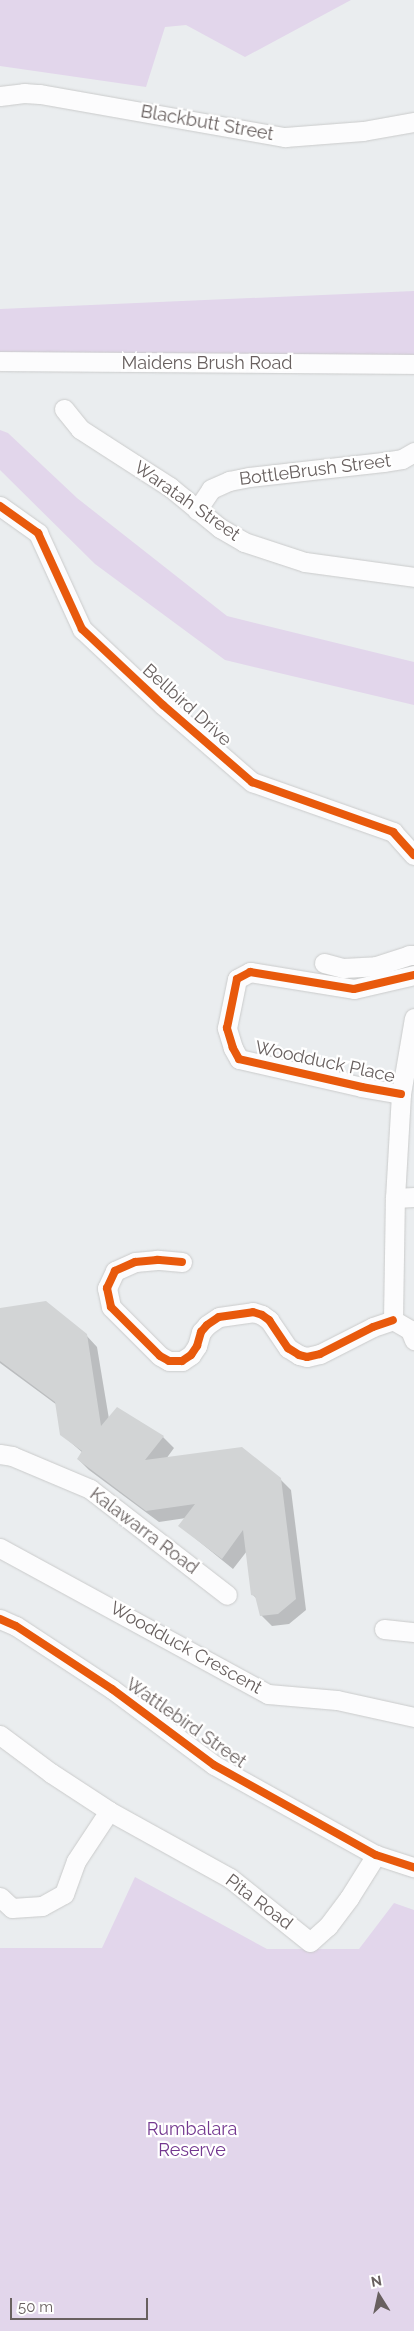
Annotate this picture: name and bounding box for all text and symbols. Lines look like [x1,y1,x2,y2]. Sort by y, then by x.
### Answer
street label: Blackbutt Street [139,101,275,145]
street label: Maidens Brush Road [122,352,292,374]
street label: BottleBrush Street [238,450,392,490]
street label: Waratah Street [130,456,244,546]
street label: Bellbird Drive [138,659,236,751]
street label: Woodduck Place [253,1037,397,1087]
street label: Kalawarra Road [86,1483,202,1579]
street label: Woodduck Crescent [106,1597,266,1699]
street label: Wattlebird Street [122,1673,250,1773]
street label: Pita Road [221,1870,297,1934]
park label: Rumbalara Reserve [147,2119,237,2162]
north arrow [354,2271,404,2321]
text: N [370,2272,383,2290]
scale bar [12,2288,150,2320]
text: 50 m [18,2298,53,2316]

